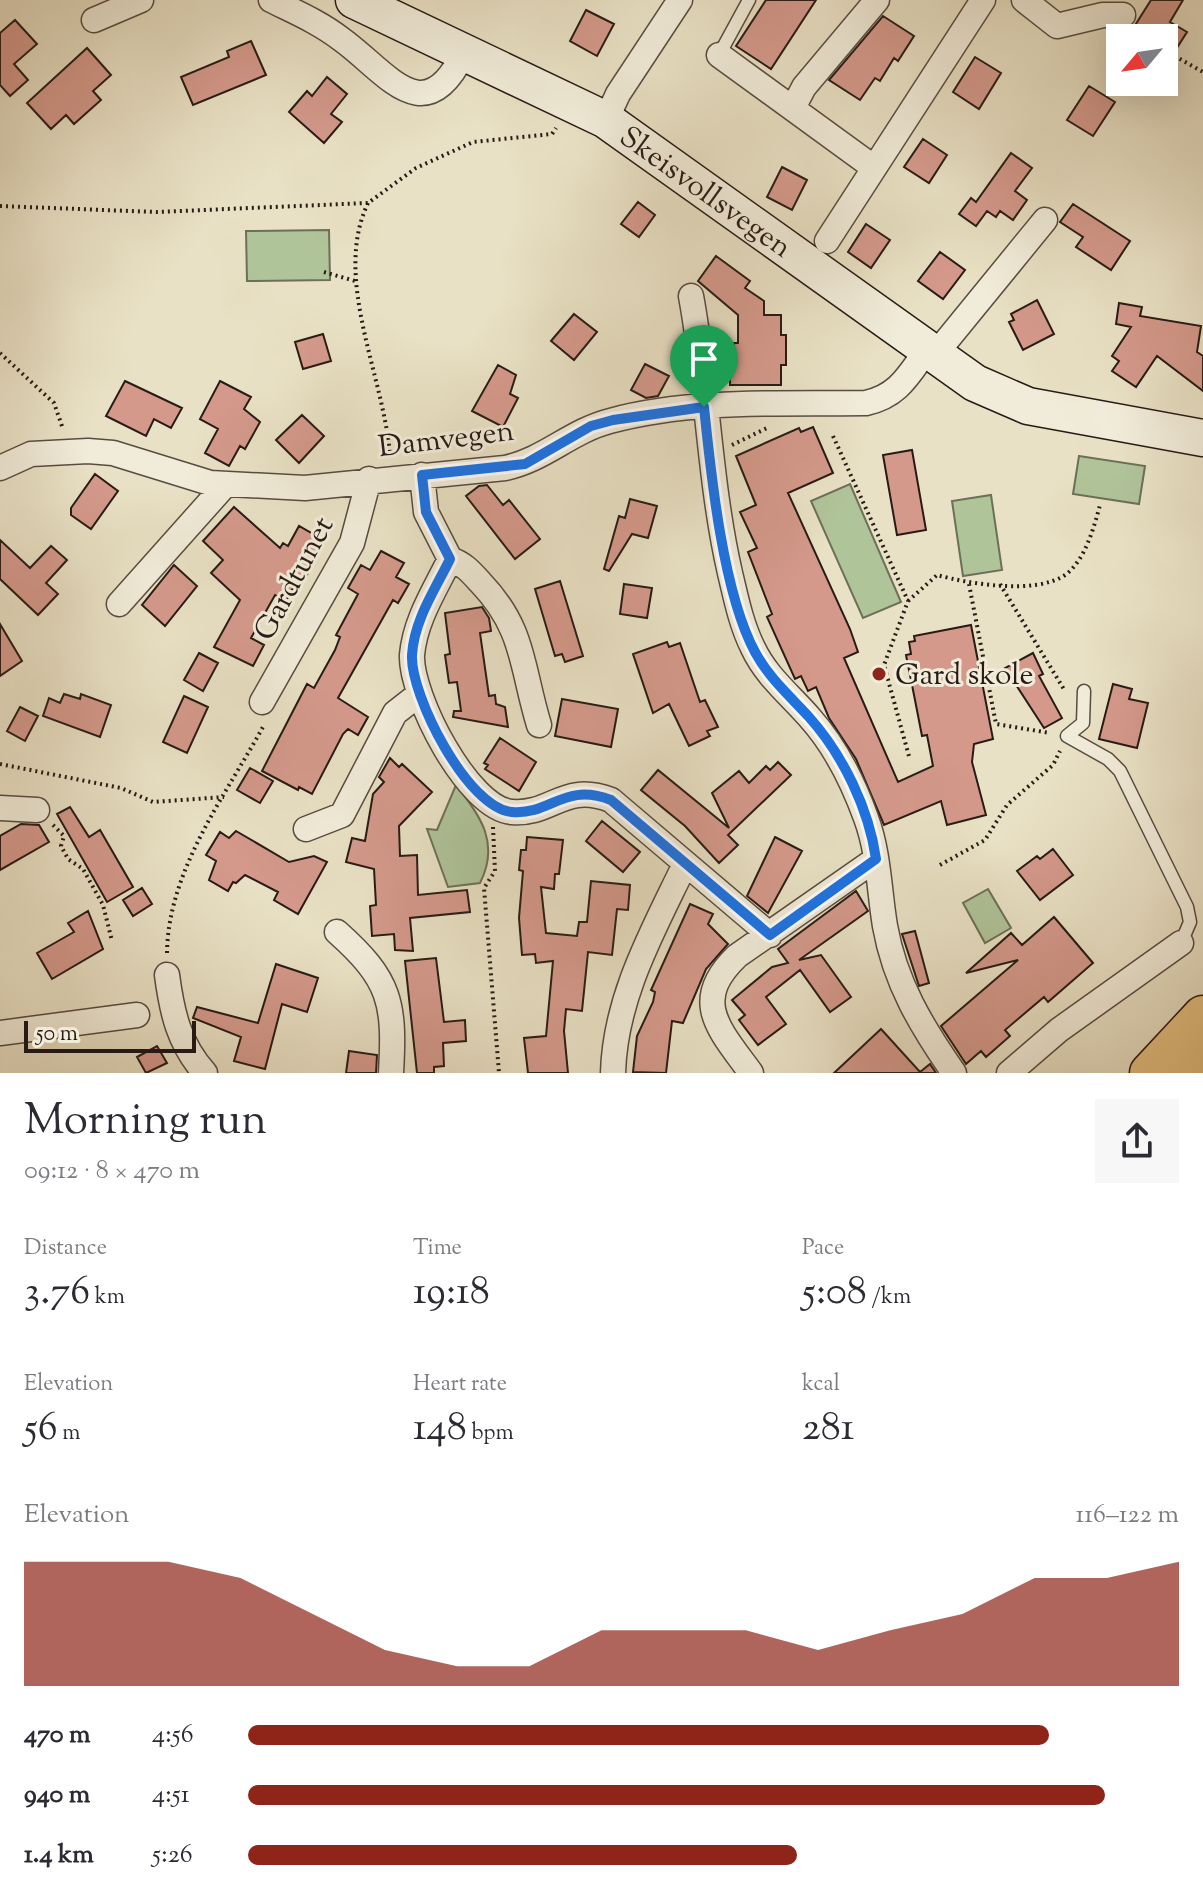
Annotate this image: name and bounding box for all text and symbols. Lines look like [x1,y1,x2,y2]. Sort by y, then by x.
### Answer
north arrow [1106,24,1178,96]
map controls [1106,24,1178,96]
street label: Skeisvollsvegen [610,117,800,270]
pin [670,325,738,407]
icon: arrive [682,337,726,381]
street label: Damvegen [376,411,517,470]
street label: Gardtunet [245,510,346,649]
place label: Gard skole [895,655,1033,698]
marker: Gard skole [870,665,888,683]
scale bar [24,1017,196,1053]
text: 50 m [36,1019,78,1051]
text: Morning run [24,1091,267,1154]
button: share [1095,1099,1179,1183]
text: 09:12 · 8 × 470 m [24,1153,200,1190]
text: Distance [24,1233,107,1265]
text: Time [413,1233,462,1265]
text: Pace [802,1233,844,1265]
text: 3.76 [24,1265,90,1322]
text: 19:18 [413,1265,490,1322]
text: 5:08 [802,1265,867,1322]
text: km [90,1282,125,1314]
text: /km [867,1282,911,1314]
text: Elevation [24,1369,113,1401]
text: Heart rate [413,1369,507,1401]
text: kcal [802,1369,840,1401]
text: 56 [24,1401,58,1458]
text: 148 [413,1401,467,1458]
text: 281 [802,1401,854,1458]
text: m [58,1418,80,1450]
text: bpm [467,1418,514,1450]
text: Elevation [24,1497,129,1534]
text: 116–122 m [1075,1497,1179,1534]
text: 470 m [24,1717,90,1754]
text: 4:56 [152,1717,194,1754]
text: 940 m [24,1777,90,1814]
text: 4:51 [152,1777,190,1814]
text: 1.4 km [24,1837,94,1874]
text: 5:26 [152,1837,193,1874]

